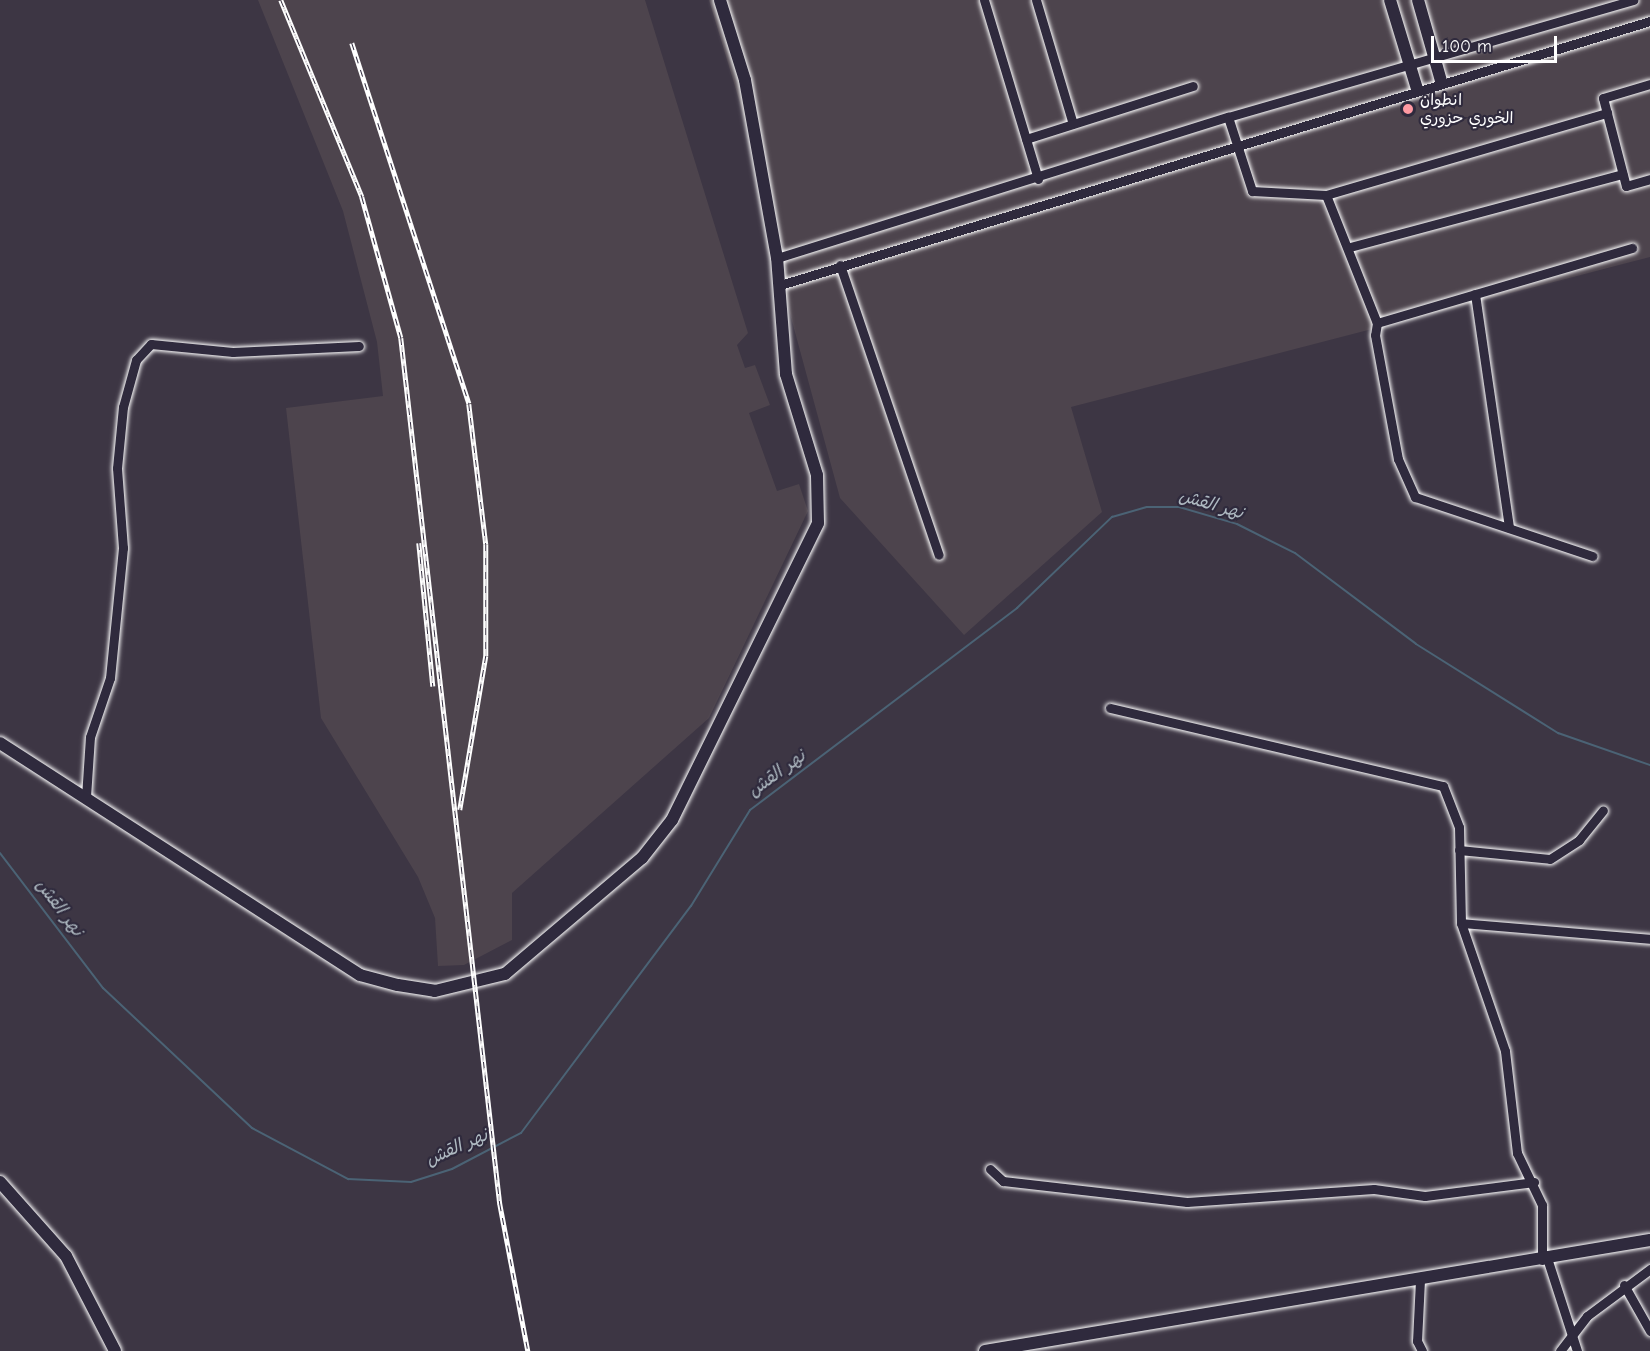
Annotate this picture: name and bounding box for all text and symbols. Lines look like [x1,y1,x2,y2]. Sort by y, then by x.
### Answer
scale bar [1434,24,1560,62]
text: 100 m [1442,36,1492,57]
place label: انطوان الخوري حزوري [1420,90,1513,128]
marker: انطوان الخوري حزوري [1401,102,1415,116]
water label: نهر القش [1176,486,1246,524]
water label: نهر القش [744,746,810,802]
water label: نهر القش [30,875,88,941]
water label: نهر القش [422,1125,492,1171]

